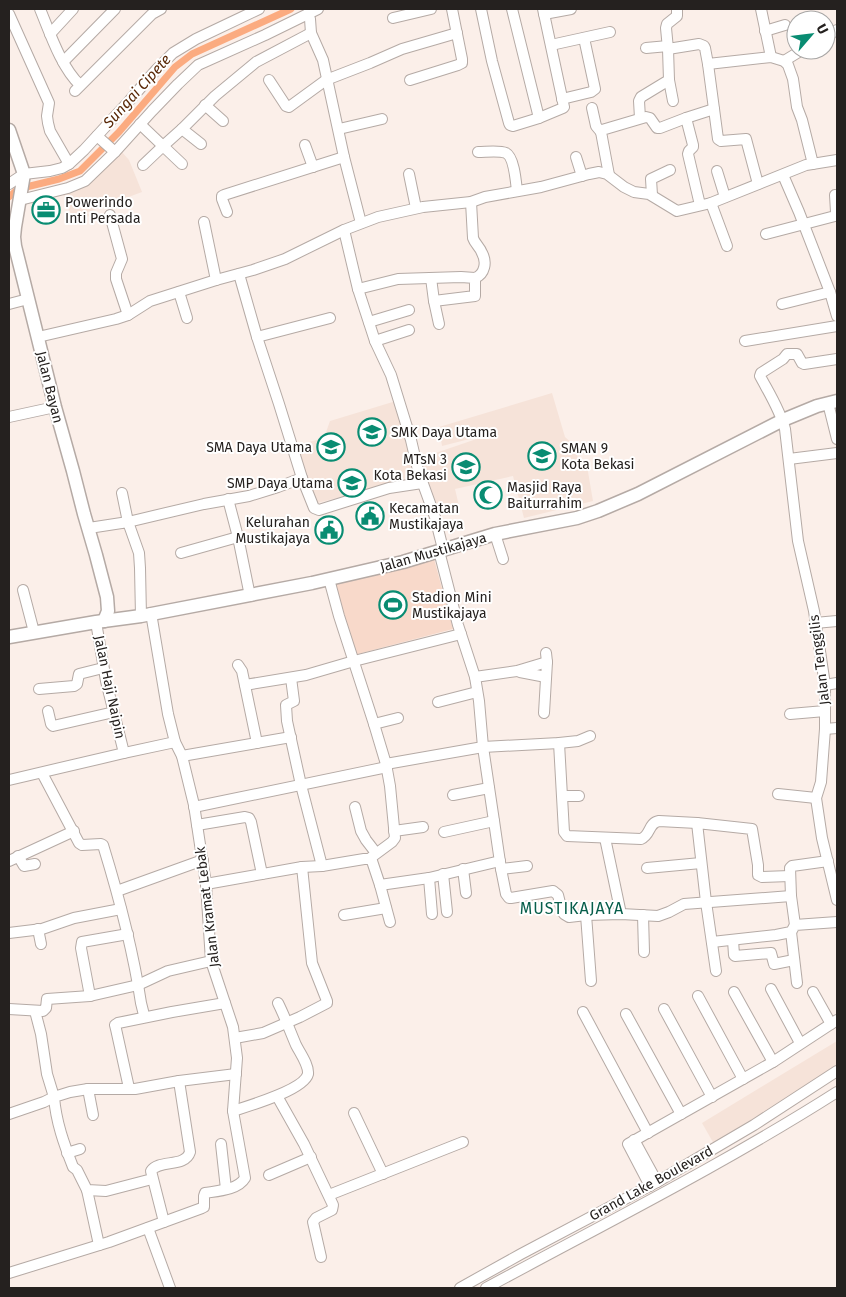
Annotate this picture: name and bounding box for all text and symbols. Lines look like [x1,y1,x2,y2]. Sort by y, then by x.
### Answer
north arrow [786,10,836,60]
text: U [812,21,832,37]
water label: Sungai Cipete [99,50,175,132]
place label: Powerindo Inti Persada [65,194,141,227]
office icon: Powerindo Inti Persada [31,195,61,225]
street label: Jalan Bayan [32,349,67,425]
school or university icon: SMK Daya Utama [357,417,387,447]
place label: SMK Daya Utama [391,424,497,441]
school or university icon: SMA Daya Utama [316,432,346,462]
place label: SMA Daya Utama [206,439,312,456]
place label: SMAN 9 Kota Bekasi [561,440,635,473]
school or university icon: SMAN 9 Kota Bekasi [527,441,557,471]
place label: MTsN 3 Kota Bekasi [373,451,447,484]
school or university icon: MTsN 3 Kota Bekasi [451,452,481,482]
school or university icon: SMP Daya Utama [337,468,367,498]
place label: SMP Daya Utama [227,475,333,492]
place label: Masjid Raya Baiturrahim [507,479,582,512]
mosque icon: Masjid Raya Baiturrahim [473,480,503,510]
place label: Kecamatan Mustikajaya [389,500,464,533]
public building icon: Kecamatan Mustikajaya [355,501,385,531]
place label: Kelurahan Mustikajaya [235,514,310,547]
public building icon: Kelurahan Mustikajaya [314,515,344,545]
street label: Jalan Mustikajaya [378,529,488,576]
place label: Stadion Mini Mustikajaya [412,589,492,622]
sports icon: Stadion Mini Mustikajaya [378,590,408,620]
street label: Jalan Tenggilis [805,613,833,706]
street label: Jalan Haji Naipin [90,634,129,740]
street label: Jalan Kramat Lebak [192,845,223,968]
district label: MUSTIKAJAYA [520,899,624,918]
street label: Grand Lake Boulevard [587,1142,716,1224]

